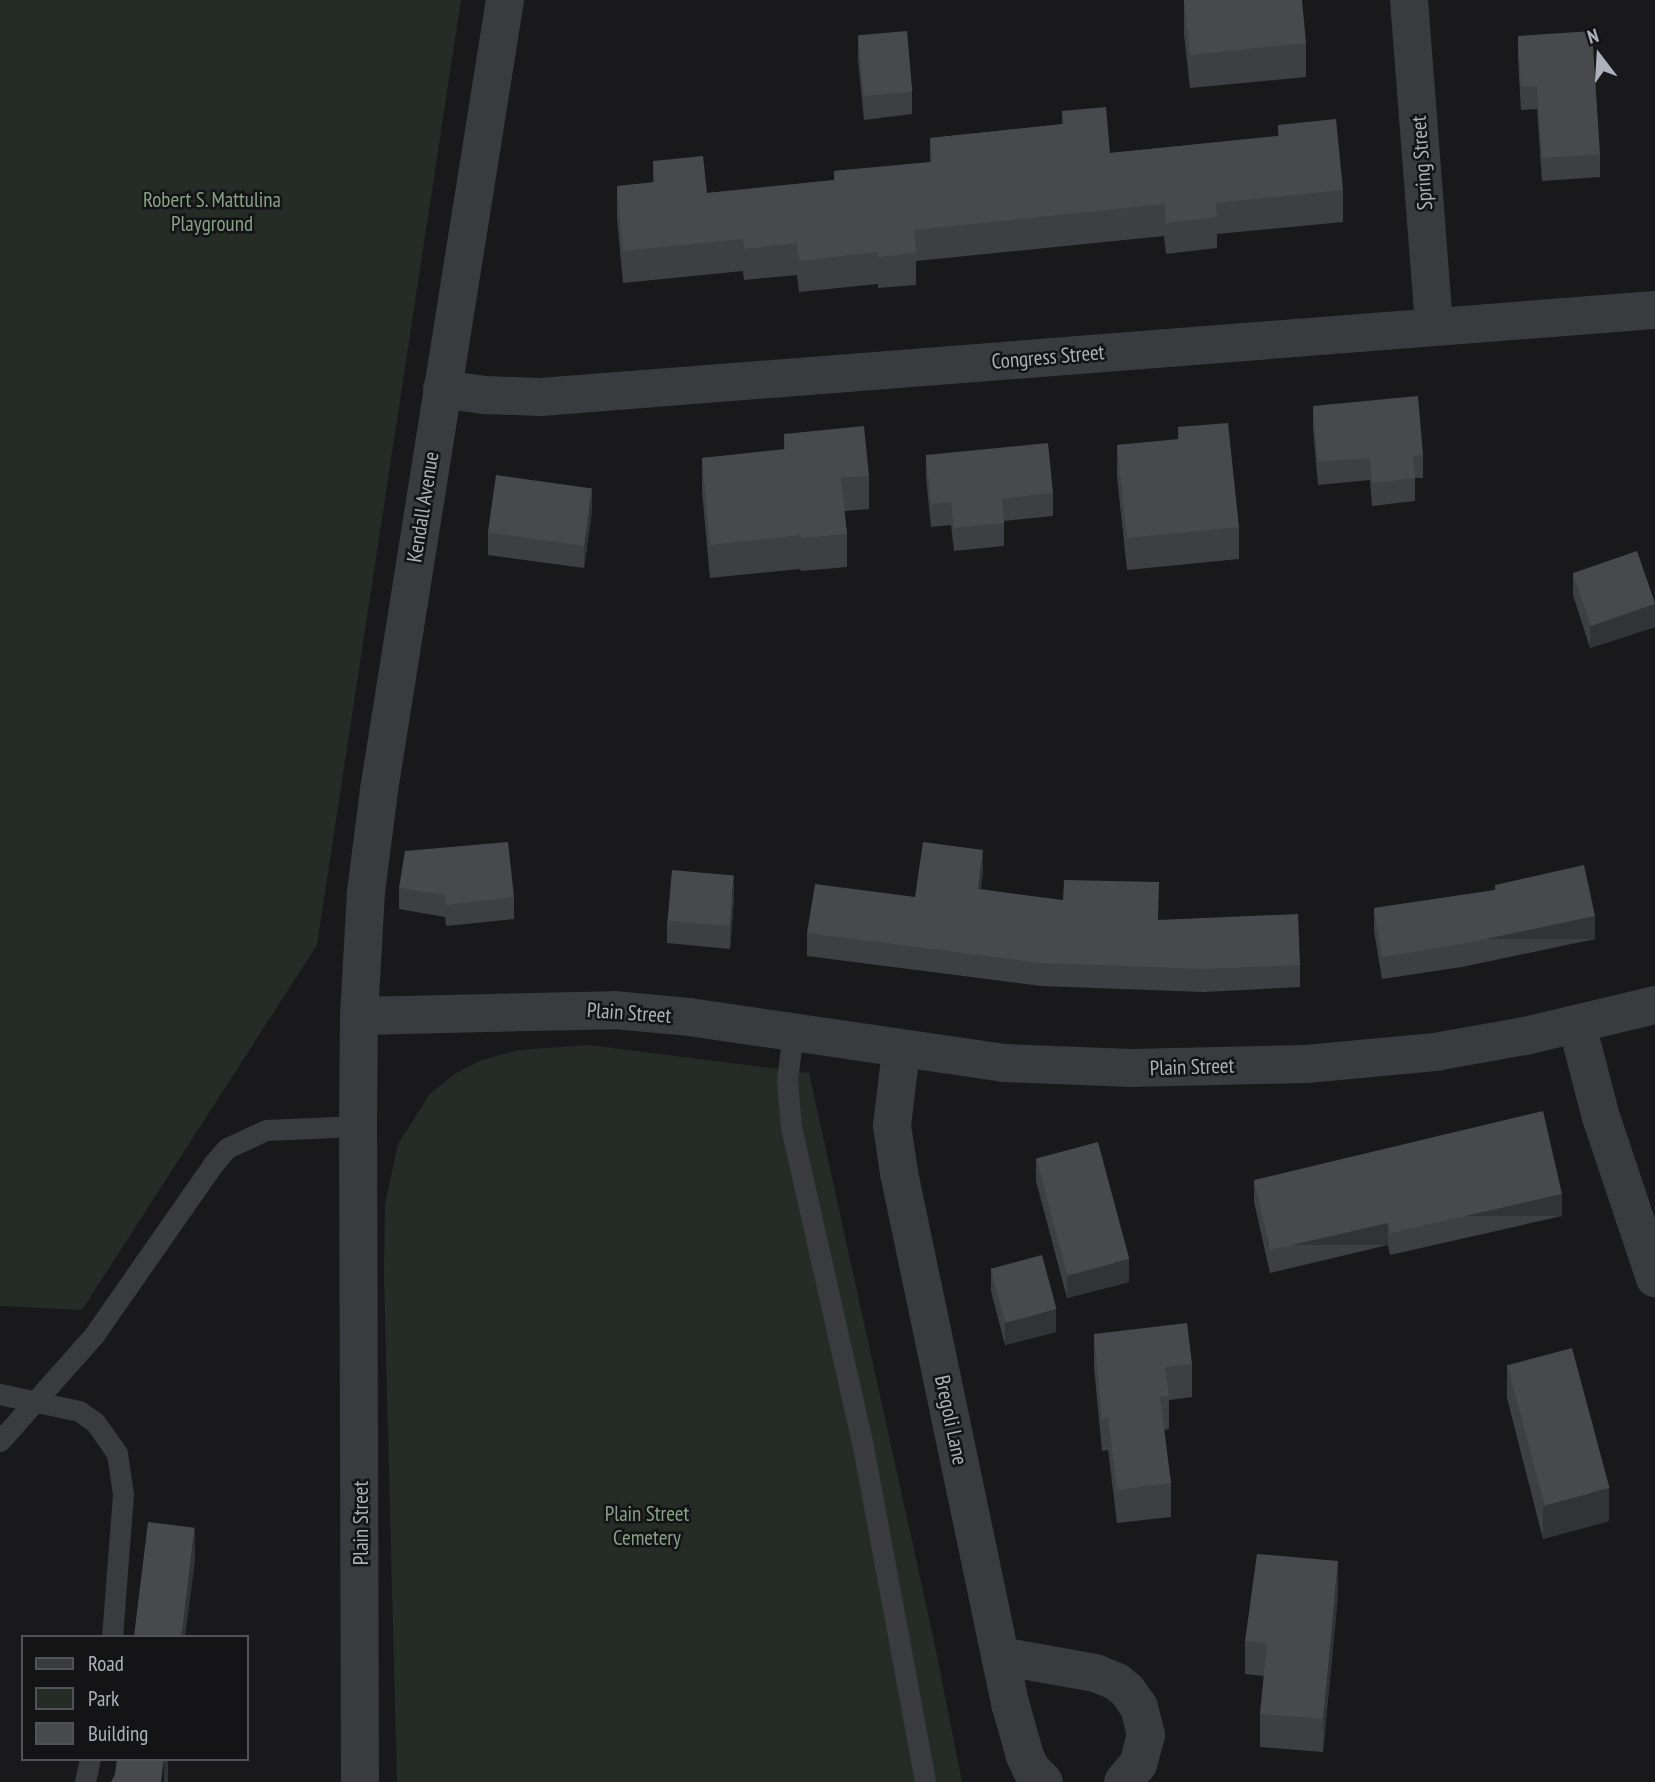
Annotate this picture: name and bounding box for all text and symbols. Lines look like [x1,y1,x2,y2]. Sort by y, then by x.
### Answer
north arrow [1564,21,1634,91]
text: N [1584,23,1601,49]
street label: Spring Street [1406,115,1438,211]
park label: Robert S. Mattulina Playground [142,187,282,237]
street label: Congress Street [991,340,1105,374]
street label: Kendall Avenue [402,450,444,564]
street label: Plain Street [586,997,672,1029]
street label: Plain Street [1149,1053,1235,1081]
street label: Bregoli Lane [929,1373,973,1467]
street label: Plain Street [348,1481,374,1565]
park label: Plain Street Cemetery [605,1501,689,1551]
legend [21,1635,248,1761]
text: Road [88,1650,124,1677]
text: Park [88,1685,119,1712]
text: Building [88,1720,148,1747]

